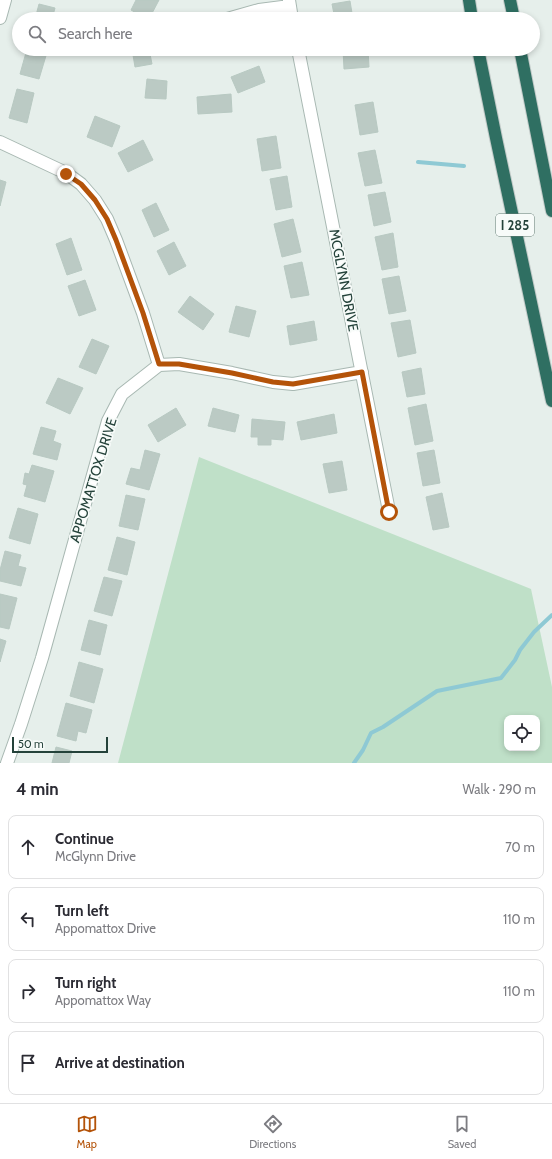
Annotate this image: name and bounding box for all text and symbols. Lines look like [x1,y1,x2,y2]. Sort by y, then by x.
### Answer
search box [12,12,540,56]
icon: search [26,23,48,45]
text: Search here [58,25,133,43]
route end [57,165,75,183]
road number: I 285 [496,214,534,236]
street label: MCGLYNN DRIVE [325,227,363,333]
street label: APPOMATTOX DRIVE [65,415,121,545]
route start [380,503,398,521]
map controls [504,715,540,751]
button: locate [504,715,540,751]
scale bar [12,735,108,754]
text: 50 m [18,737,44,751]
text: 4 min [16,779,59,799]
text: Walk · 290 m [463,781,536,797]
text: Continue [55,830,114,848]
icon: ahead [17,836,39,858]
text: 70 m [505,839,535,855]
text: McGlynn Drive [55,848,136,864]
text: Turn left [55,902,109,920]
icon: left [17,908,39,930]
text: 110 m [503,911,535,927]
text: Appomattox Drive [55,920,156,936]
text: Turn right [55,974,116,992]
icon: right [17,980,39,1002]
text: 110 m [503,983,535,999]
text: Appomattox Way [55,992,151,1008]
icon: arrive [17,1052,39,1074]
text: Arrive at destination [55,1054,185,1072]
tab: Map [76,1113,98,1151]
tab: Directions [249,1113,296,1151]
tab: Saved [448,1113,476,1151]

